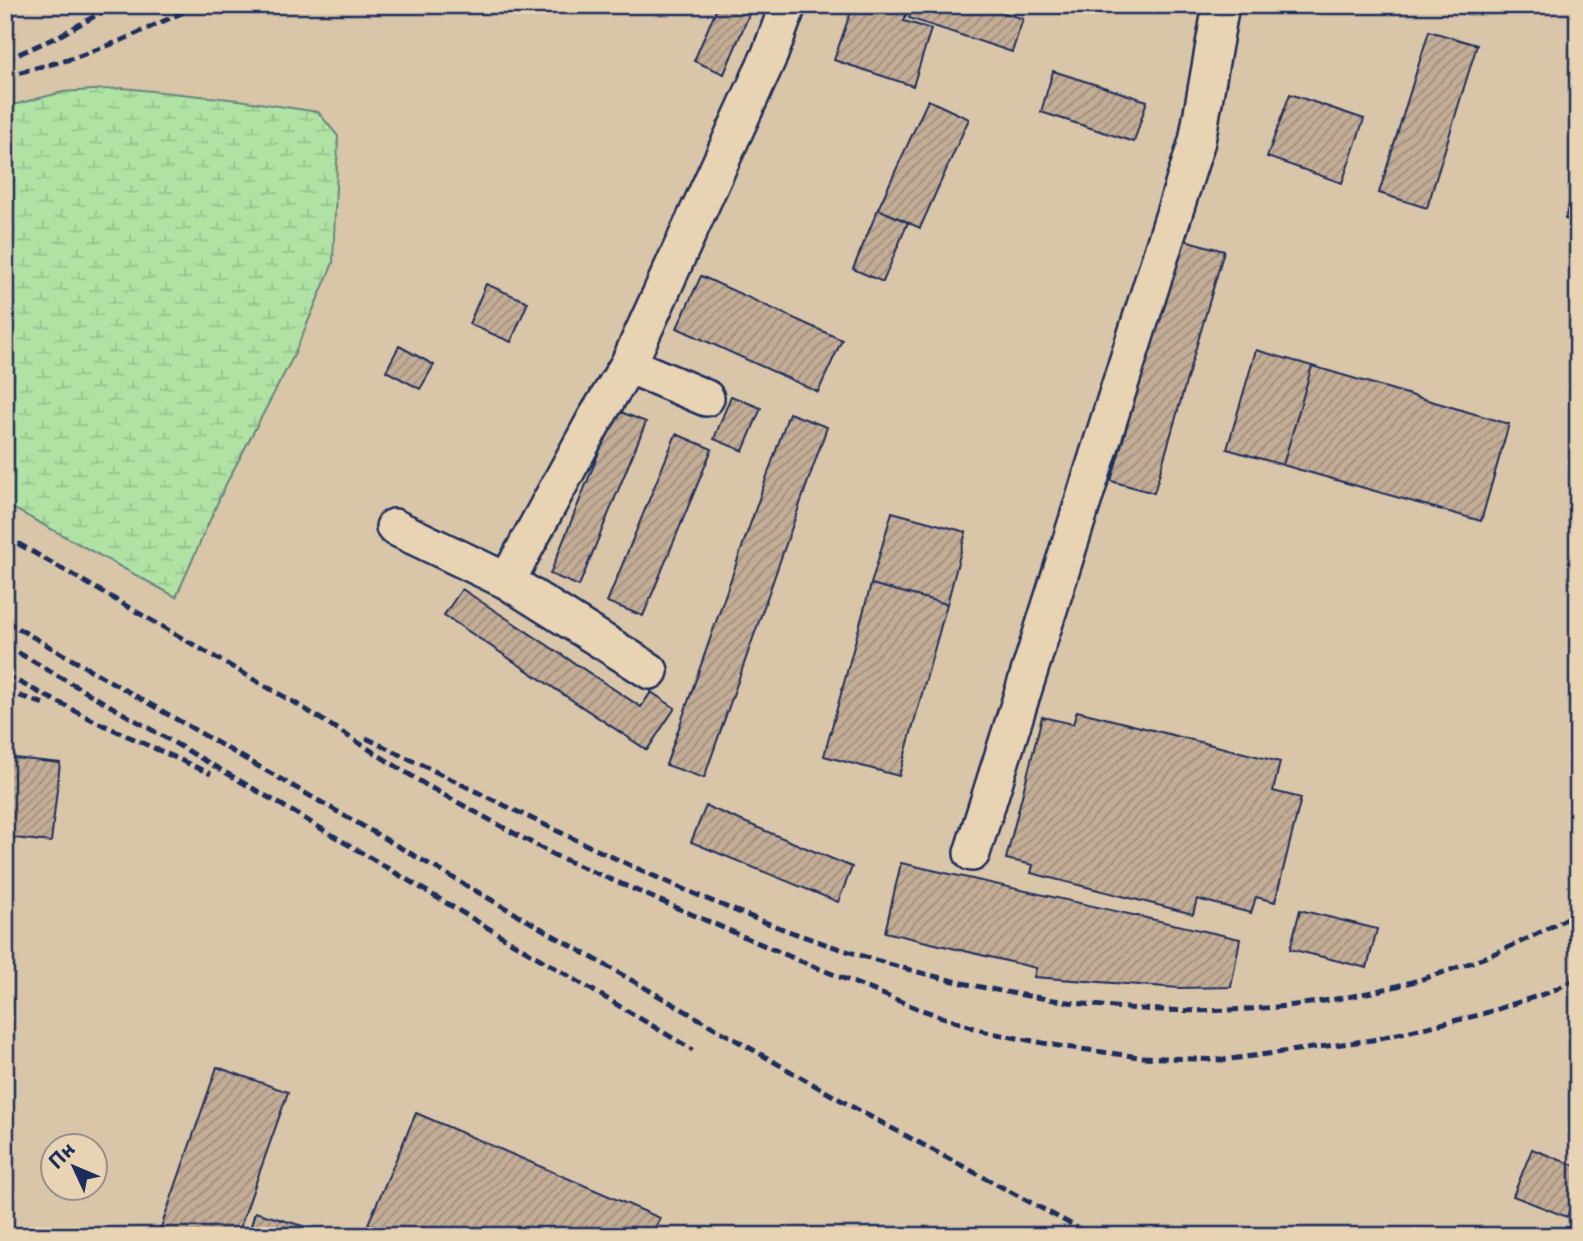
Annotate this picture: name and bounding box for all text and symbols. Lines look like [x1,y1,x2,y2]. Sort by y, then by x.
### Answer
north arrow [38,1132,108,1202]
text: Пн [41,1135,81,1174]

